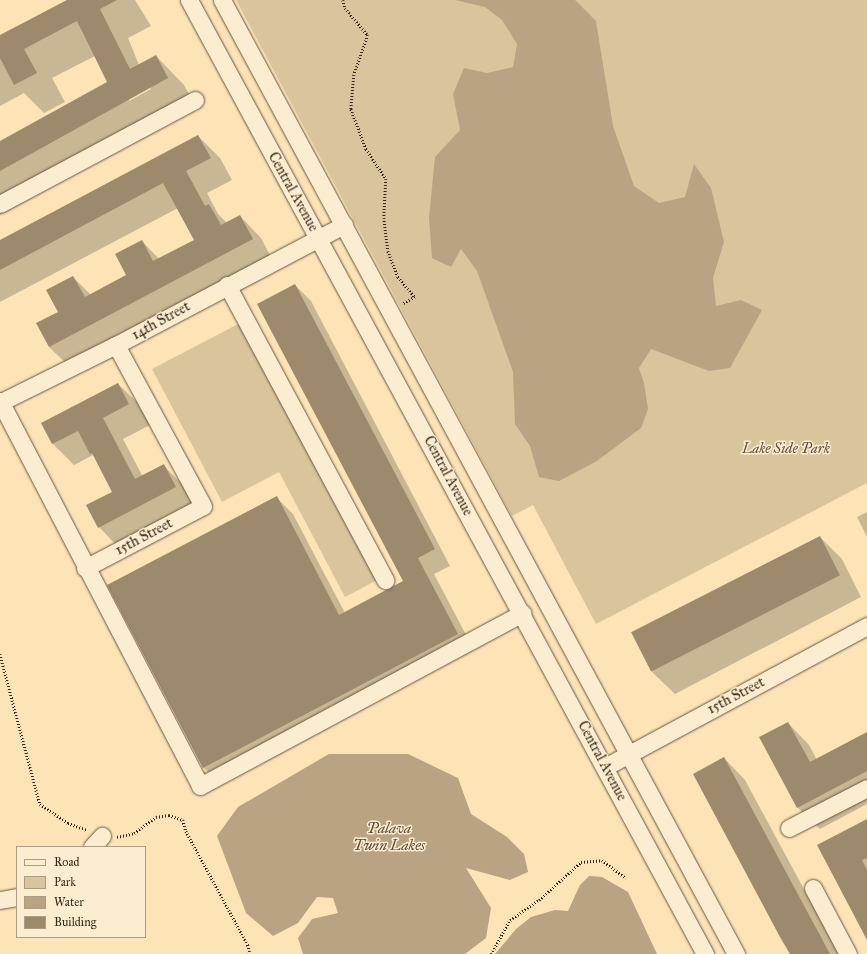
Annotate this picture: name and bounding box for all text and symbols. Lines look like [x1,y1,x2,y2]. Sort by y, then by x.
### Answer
street label: Central Avenue [264,150,322,234]
street label: 14th Street [129,298,193,344]
street label: Central Avenue [420,433,476,519]
park label: Lake Side Park [742,441,830,457]
street label: 15th Street [112,515,176,559]
street label: 15th Street [704,674,768,718]
street label: Central Avenue [574,718,630,804]
water label: Palava Twin Lakes [353,819,425,854]
legend [16,846,146,938]
text: Road [54,855,80,869]
text: Park [54,875,76,889]
text: Water [54,895,84,909]
text: Building [54,915,96,929]

